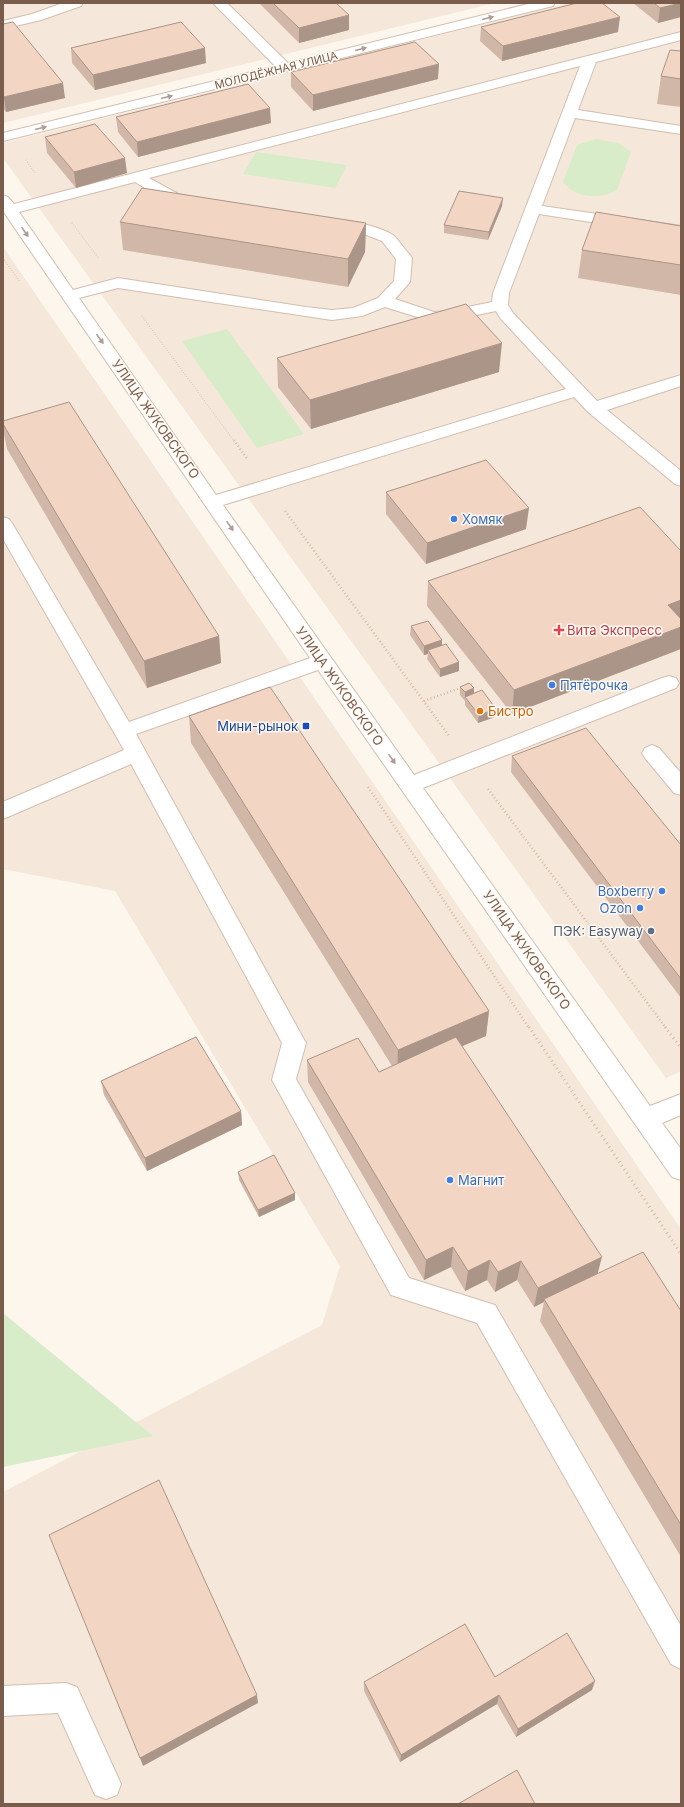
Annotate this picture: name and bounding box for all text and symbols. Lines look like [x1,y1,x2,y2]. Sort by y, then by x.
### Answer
one-way arrow [482,15,494,21]
one-way arrow [356,46,368,52]
street label: МОЛОДЁЖНАЯ УЛИЦА [213,48,339,92]
one-way arrow [161,93,173,99]
one-way arrow [35,124,47,130]
one-way arrow [21,227,29,237]
one-way arrow [96,333,104,344]
street label: УЛИЦА ЖУКОВСКОГО [109,356,203,482]
place label: Хомяк [462,511,503,527]
marker: Хомяк [449,514,459,524]
one-way arrow [226,521,234,531]
place label: Вита Экспресс [567,622,662,638]
street label: УЛИЦА ЖУКОВСКОГО [293,623,387,749]
marker: Вита Экспресс [554,625,564,635]
place label: Пятёрочка [560,677,628,693]
marker: Пятёрочка [547,680,557,690]
place label: Бистро [488,703,534,719]
marker: Бистро [475,706,485,716]
place label: Мини-рынок [217,718,298,734]
marker: Мини-рынок [301,721,311,731]
one-way arrow [388,754,396,764]
place label: Boxberry [598,883,654,899]
marker: Boxberry [657,886,667,896]
street label: УЛИЦА ЖУКОВСКОГО [480,887,574,1013]
place label: Ozon [600,900,632,916]
marker: Ozon [635,903,645,913]
place label: ПЭК: Easyway [553,923,643,939]
marker: ПЭК: Easyway [646,926,656,936]
place label: Магнит [458,1172,504,1188]
marker: Магнит [445,1175,455,1185]

